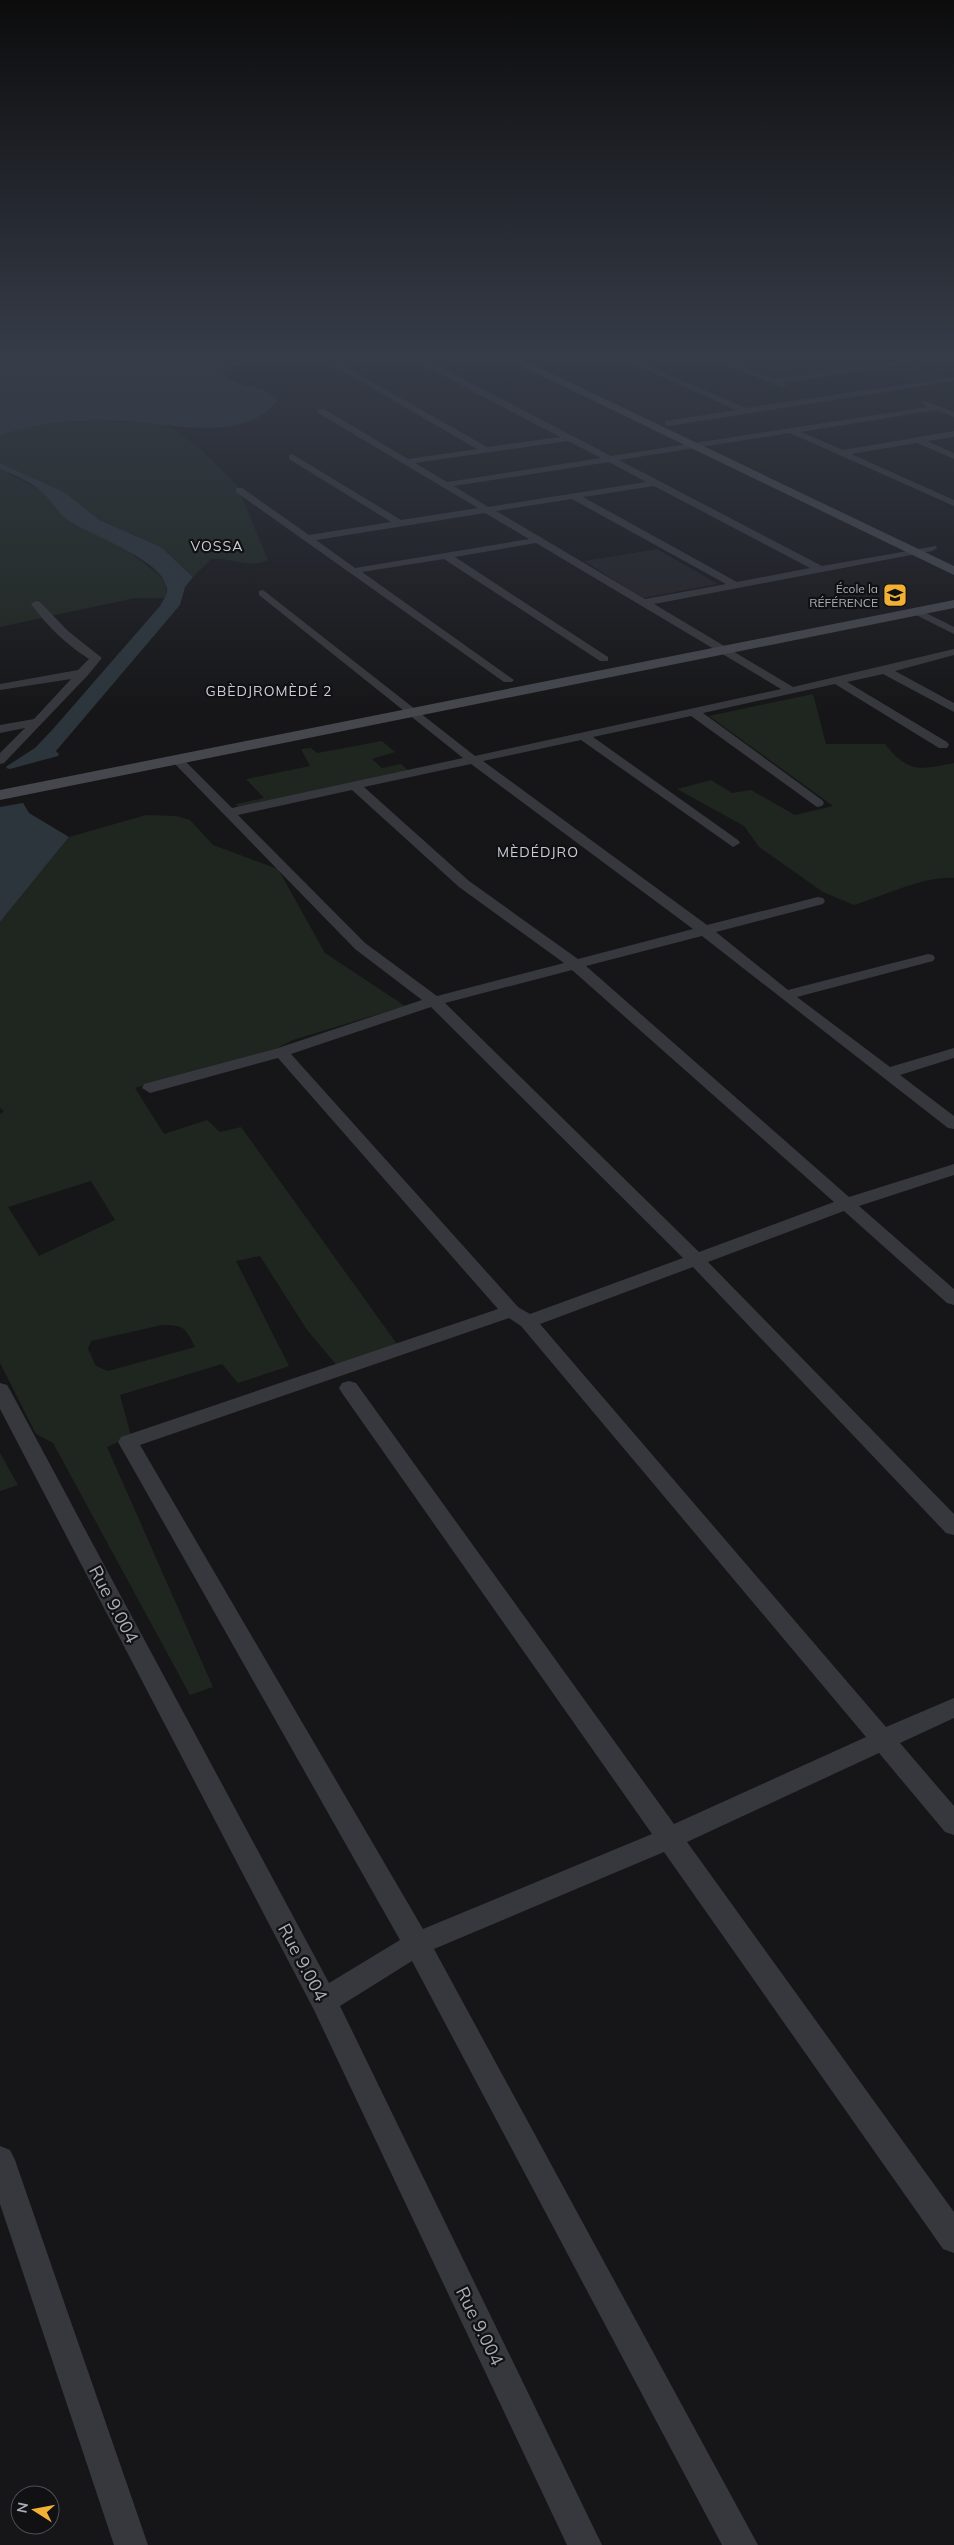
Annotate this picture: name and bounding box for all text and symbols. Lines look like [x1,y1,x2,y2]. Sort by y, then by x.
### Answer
district label: VOSSA [190,537,244,555]
place label: École la RÉFÉRENCE [809,581,878,610]
school or university icon: École la RÉFÉRENCE [882,582,908,608]
district label: GBÈDJROMÈDÉ 2 [205,682,333,700]
district label: MÈDÉDJRO [497,843,579,861]
street label: Rue 9.004 [84,1561,144,1647]
street label: Rue 9.004 [273,1919,333,2005]
street label: Rue 9.004 [451,2283,509,2369]
north arrow [10,2485,60,2535]
text: N [12,2501,32,2514]

